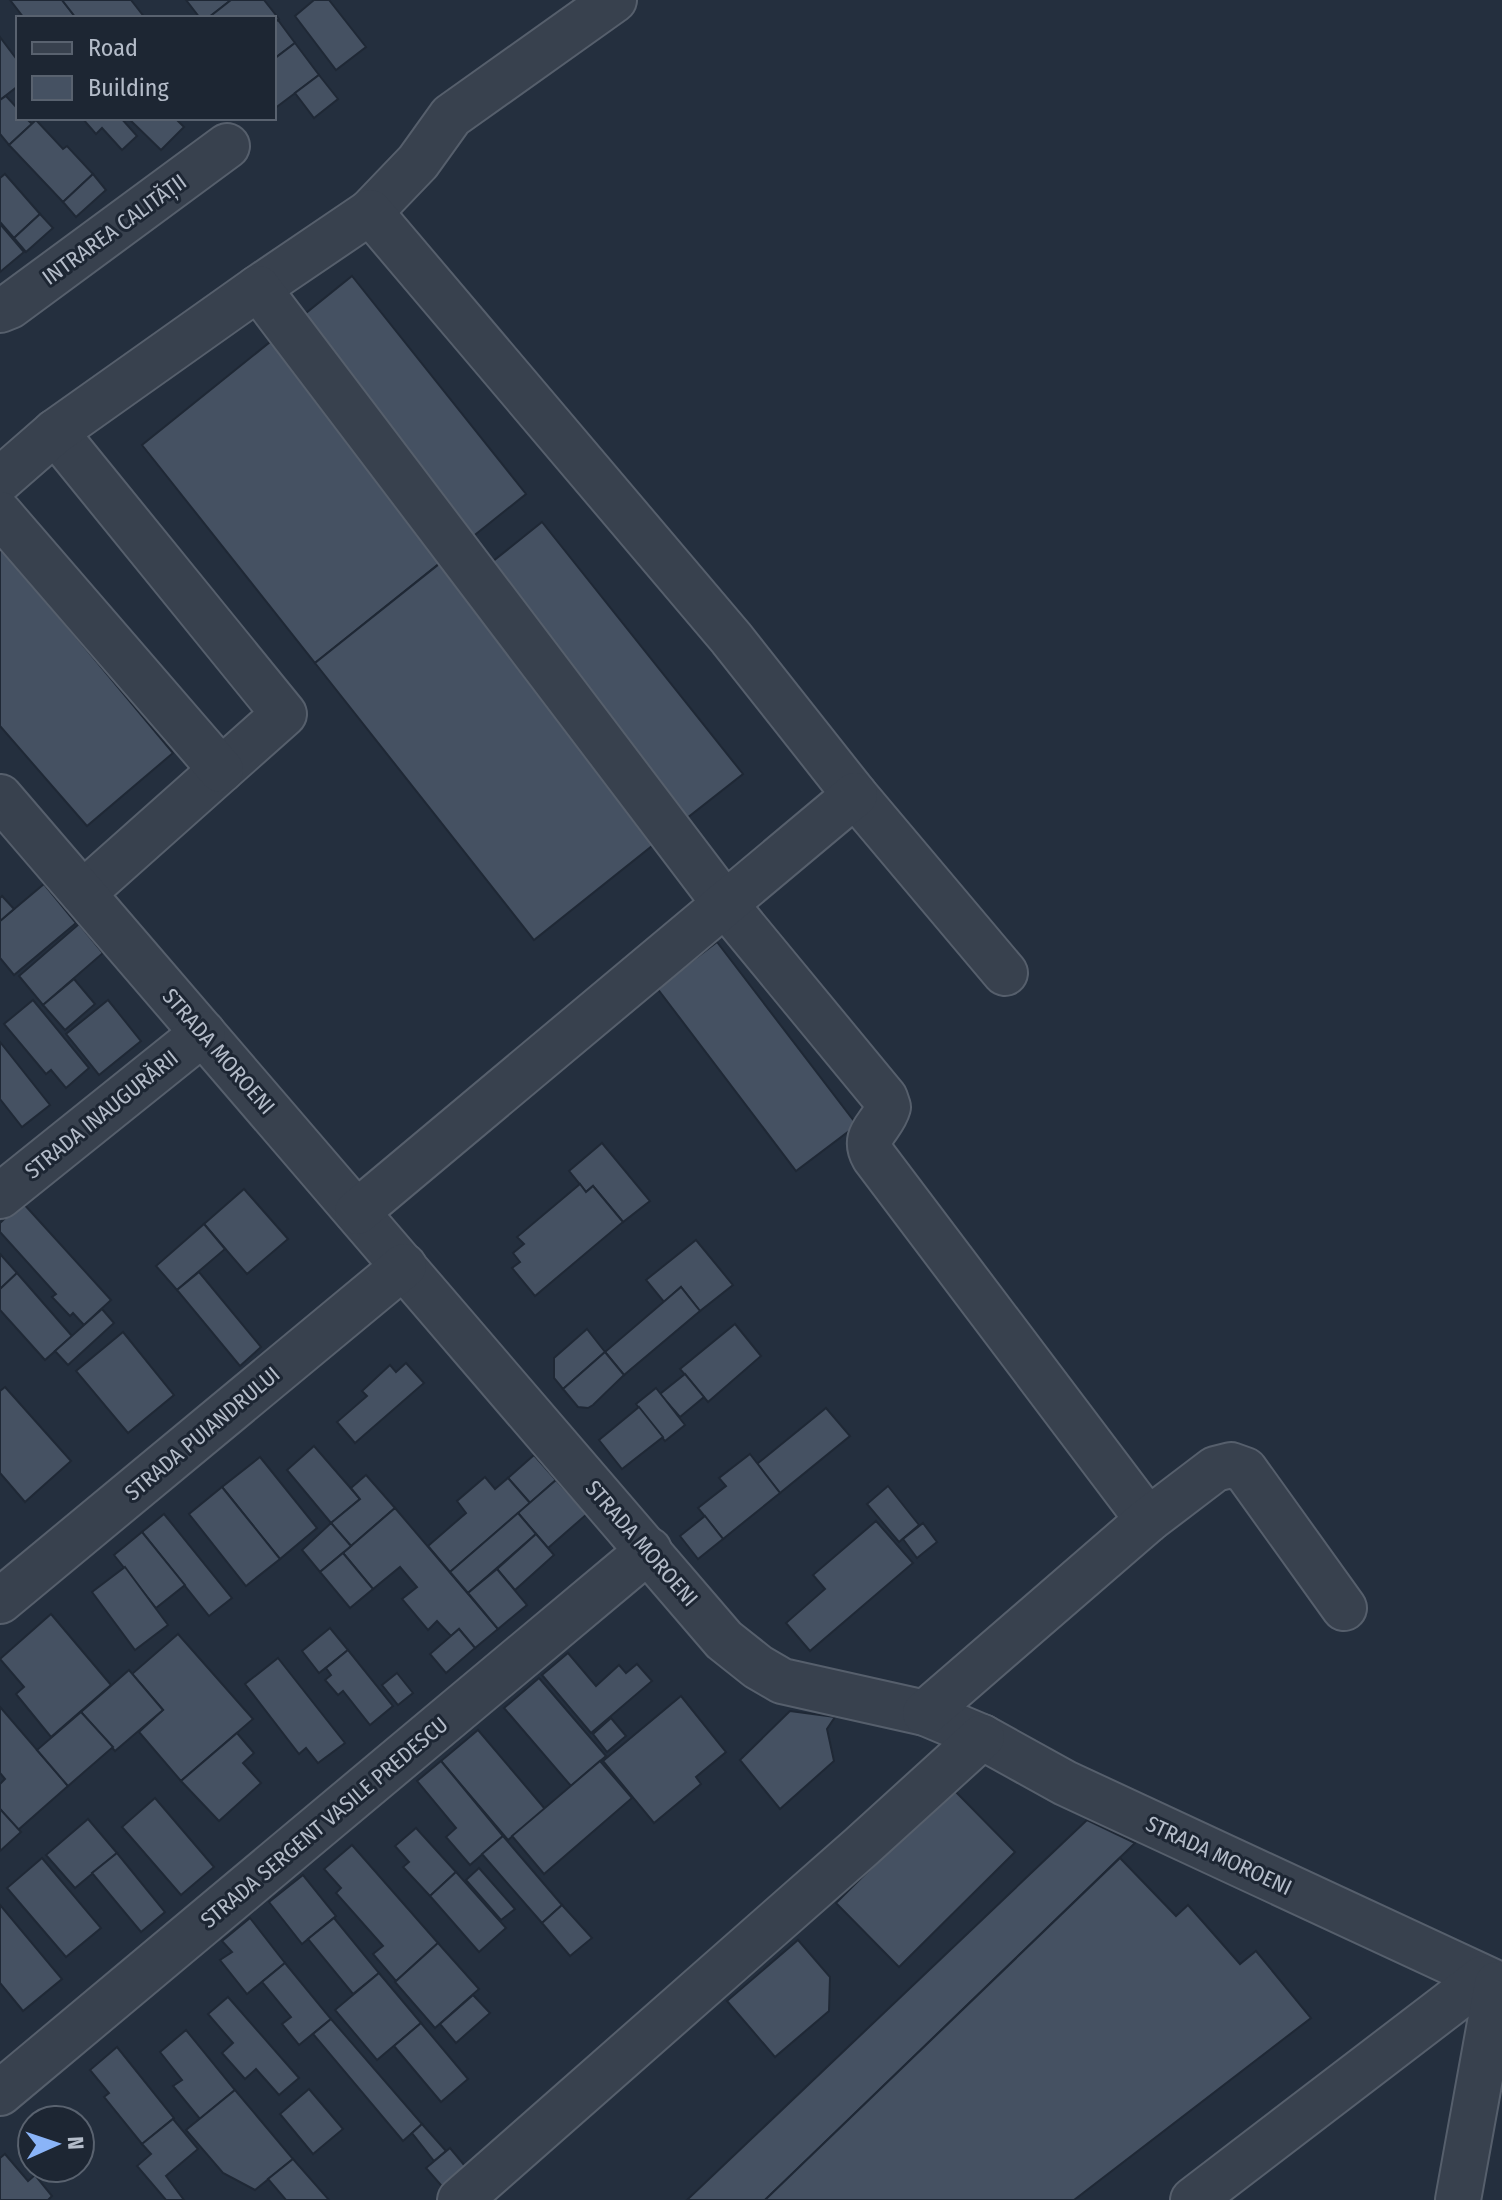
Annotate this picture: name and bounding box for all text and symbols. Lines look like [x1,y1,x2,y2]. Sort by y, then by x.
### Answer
legend [16,16,276,120]
text: Road [88,34,138,62]
text: Building [88,74,170,102]
street label: INTRAREA CALITĂȚII [37,168,192,292]
street label: STRADA MOROENI [157,983,281,1120]
street label: STRADA INAUGURĂRII [19,1044,183,1185]
street label: STRADA PUIANDRULUI [119,1361,285,1506]
street label: STRADA MOROENI [580,1475,704,1612]
street label: STRADA SERGENT VASILE PREDESCU [195,1711,453,1934]
street label: STRADA MOROENI [1142,1810,1296,1901]
north arrow [16,2104,96,2184]
text: N [62,2136,89,2150]

